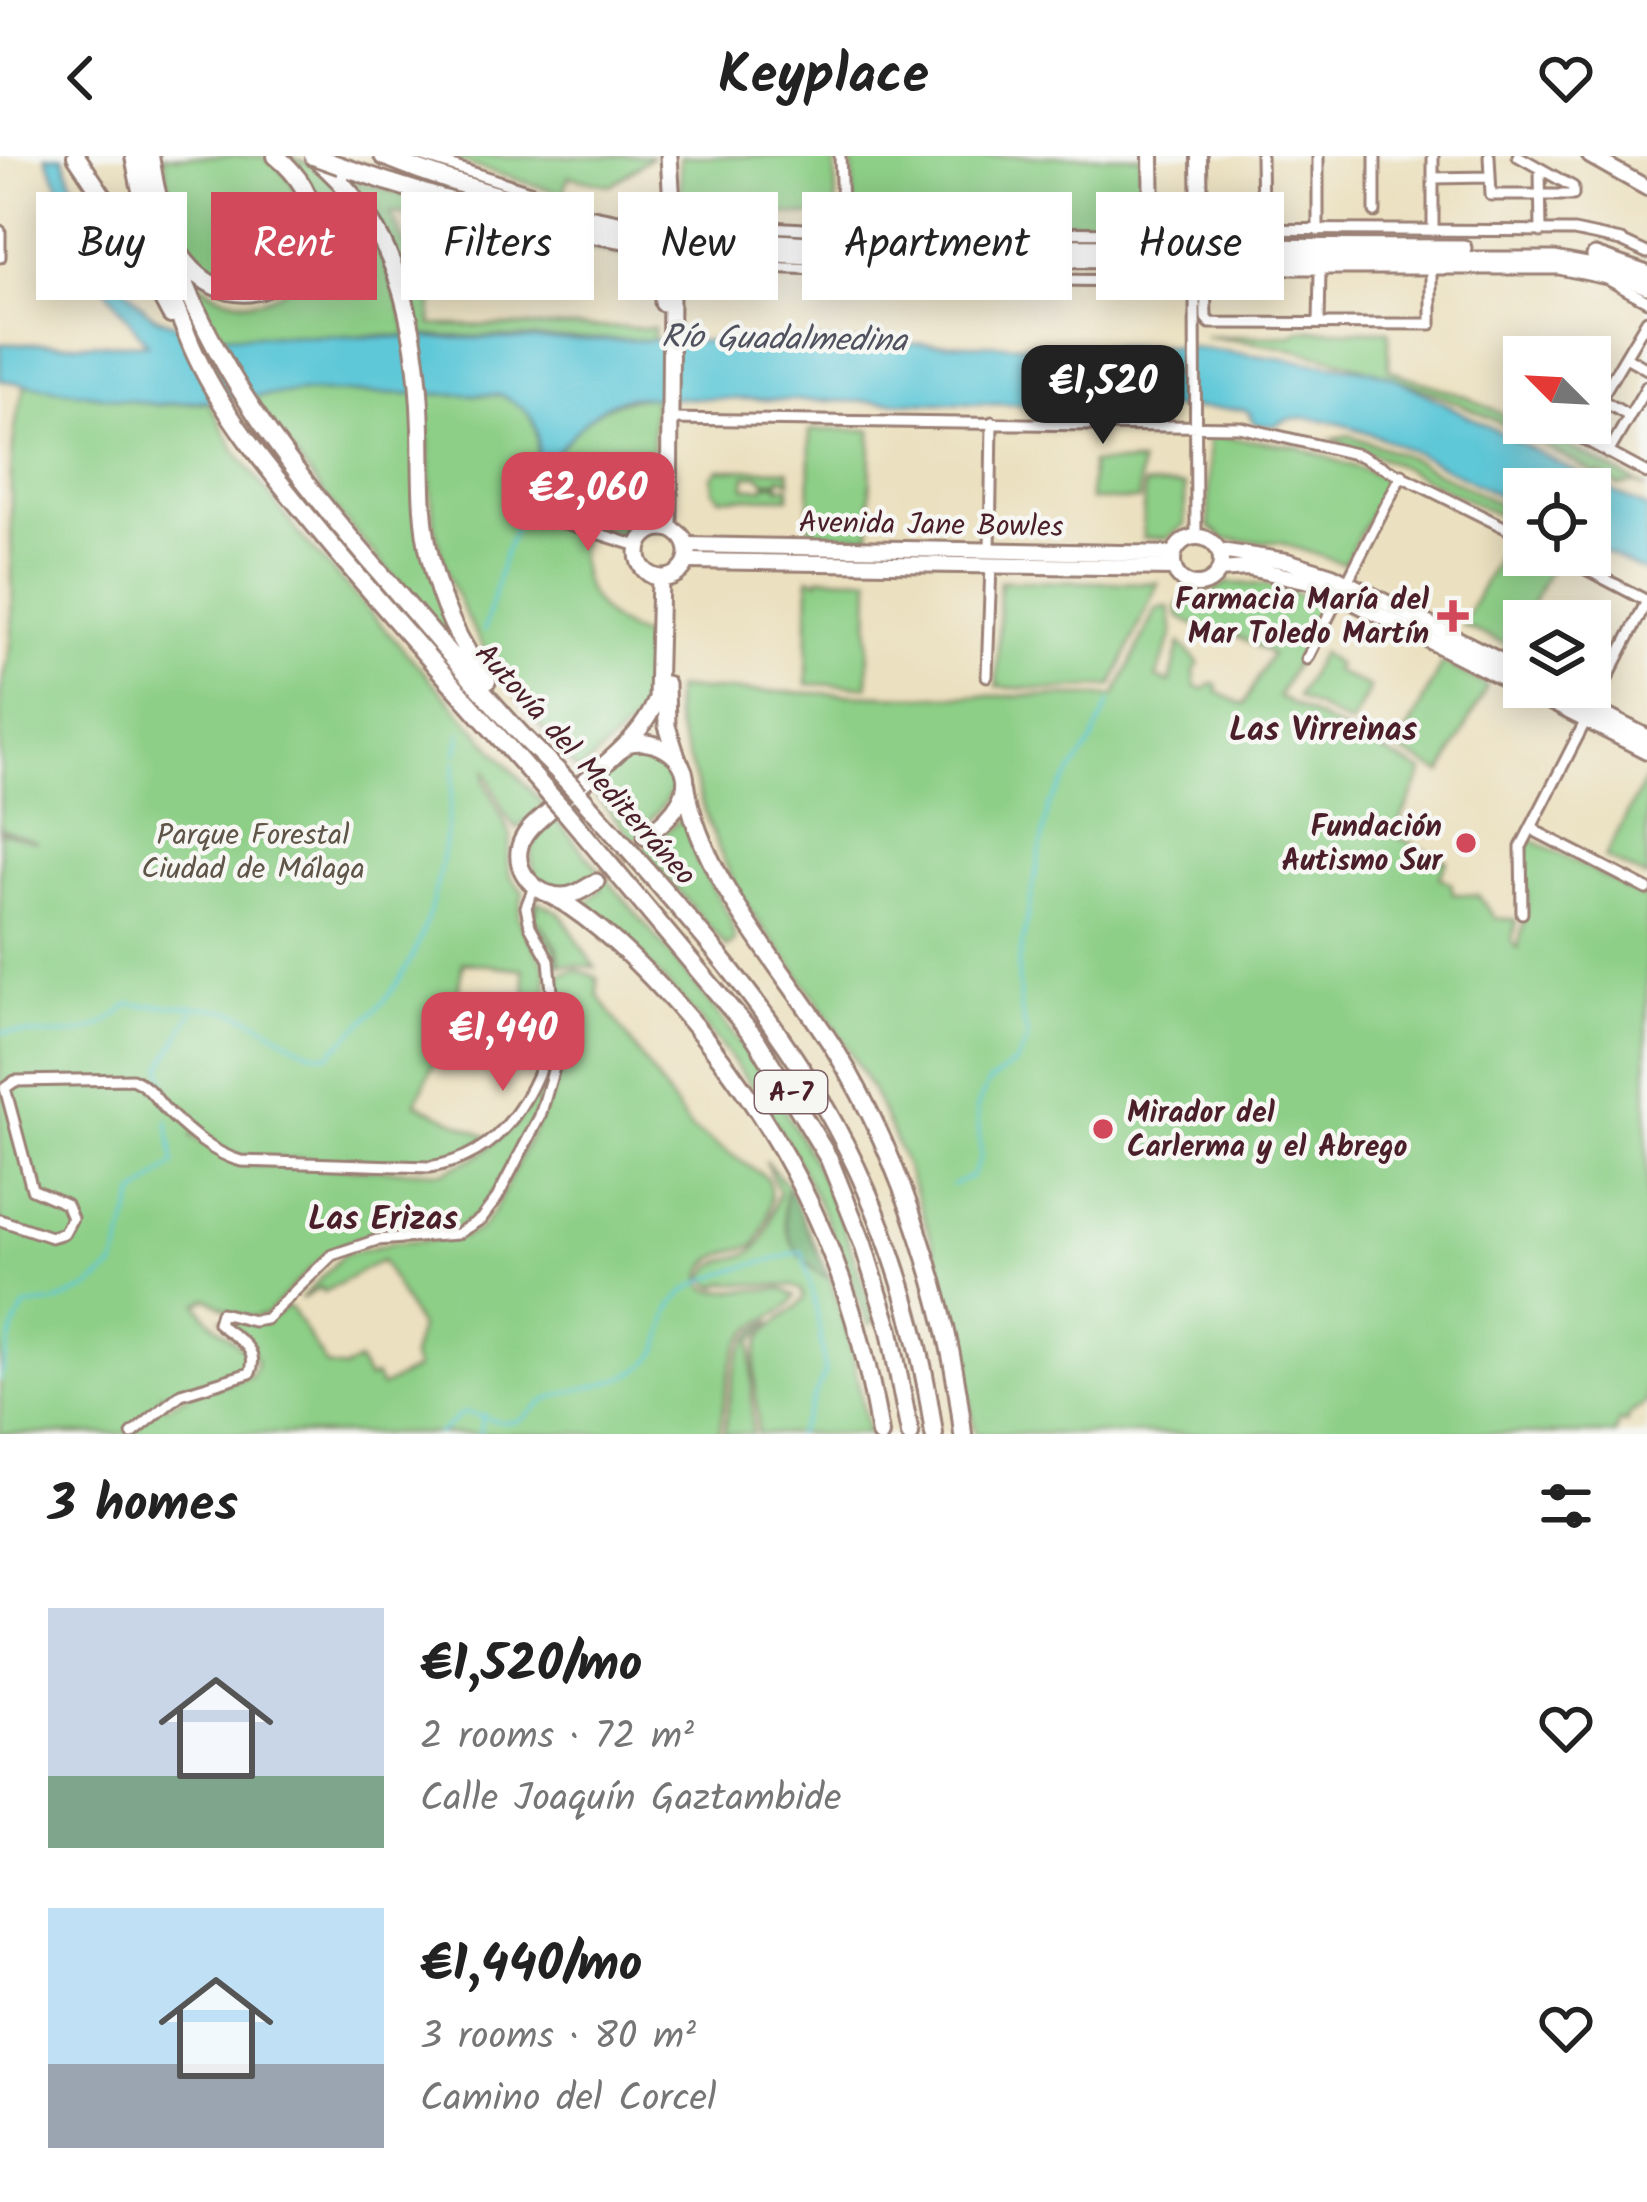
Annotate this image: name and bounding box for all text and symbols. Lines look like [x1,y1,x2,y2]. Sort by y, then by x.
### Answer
text: Keyplace [718,35,929,121]
icon: back [48,45,114,111]
icon: heart [1533,45,1599,111]
chip: Buy [36,192,187,300]
chip: Rent [211,192,377,300]
chip: Filters [401,192,594,300]
chip: New [618,192,778,300]
chip: Apartment [802,192,1072,300]
chip: House [1096,192,1284,300]
water label: Río Guadalmedina [661,312,910,369]
north arrow [1503,336,1611,444]
map controls [1503,336,1611,708]
pin: €1,520 [1005,345,1201,447]
text: €1,520 [1048,353,1158,415]
pin: €2,060 [490,452,686,554]
text: €2,060 [529,460,647,522]
button: locate [1503,468,1611,576]
street label: Avenida Jane Bowles [798,500,1064,552]
place label: Farmacia María del Mar Toledo Martín [1175,577,1429,659]
button: layers [1503,600,1611,708]
marker: Farmacia María del Mar Toledo Martín [1440,603,1466,629]
street label: Autovía del Mediterráneo [462,633,707,898]
district label: Las Virreinas [1229,705,1418,758]
place label: Fundación Autismo Sur [1281,804,1443,886]
park label: Parque Forestal Ciudad de Málaga [141,812,365,894]
marker: Fundación Autismo Sur [1453,830,1479,856]
pin: €1,440 [405,992,601,1094]
text: €1,440 [448,1000,558,1062]
road number: A-7 [755,1071,827,1113]
place label: Mirador del Carlerma y el Abrego [1127,1090,1407,1172]
marker: Mirador del Carlerma y el Abrego [1090,1116,1116,1142]
district label: Las Erizas [308,1194,458,1247]
text: 3 homes [48,1466,238,1547]
icon: filters [1533,1473,1599,1539]
text: €1,520/mo [420,1626,642,1707]
icon: home [144,1656,288,1800]
icon: heart [1533,1695,1599,1761]
text: 2 rooms · 72 m² [420,1707,694,1769]
text: Calle Joaquín Gaztambide [420,1769,842,1831]
text: €1,440/mo [420,1926,642,2007]
icon: home [144,1956,288,2100]
icon: heart [1533,1995,1599,2061]
text: 3 rooms · 80 m² [420,2007,696,2069]
text: Camino del Corcel [420,2069,717,2131]

